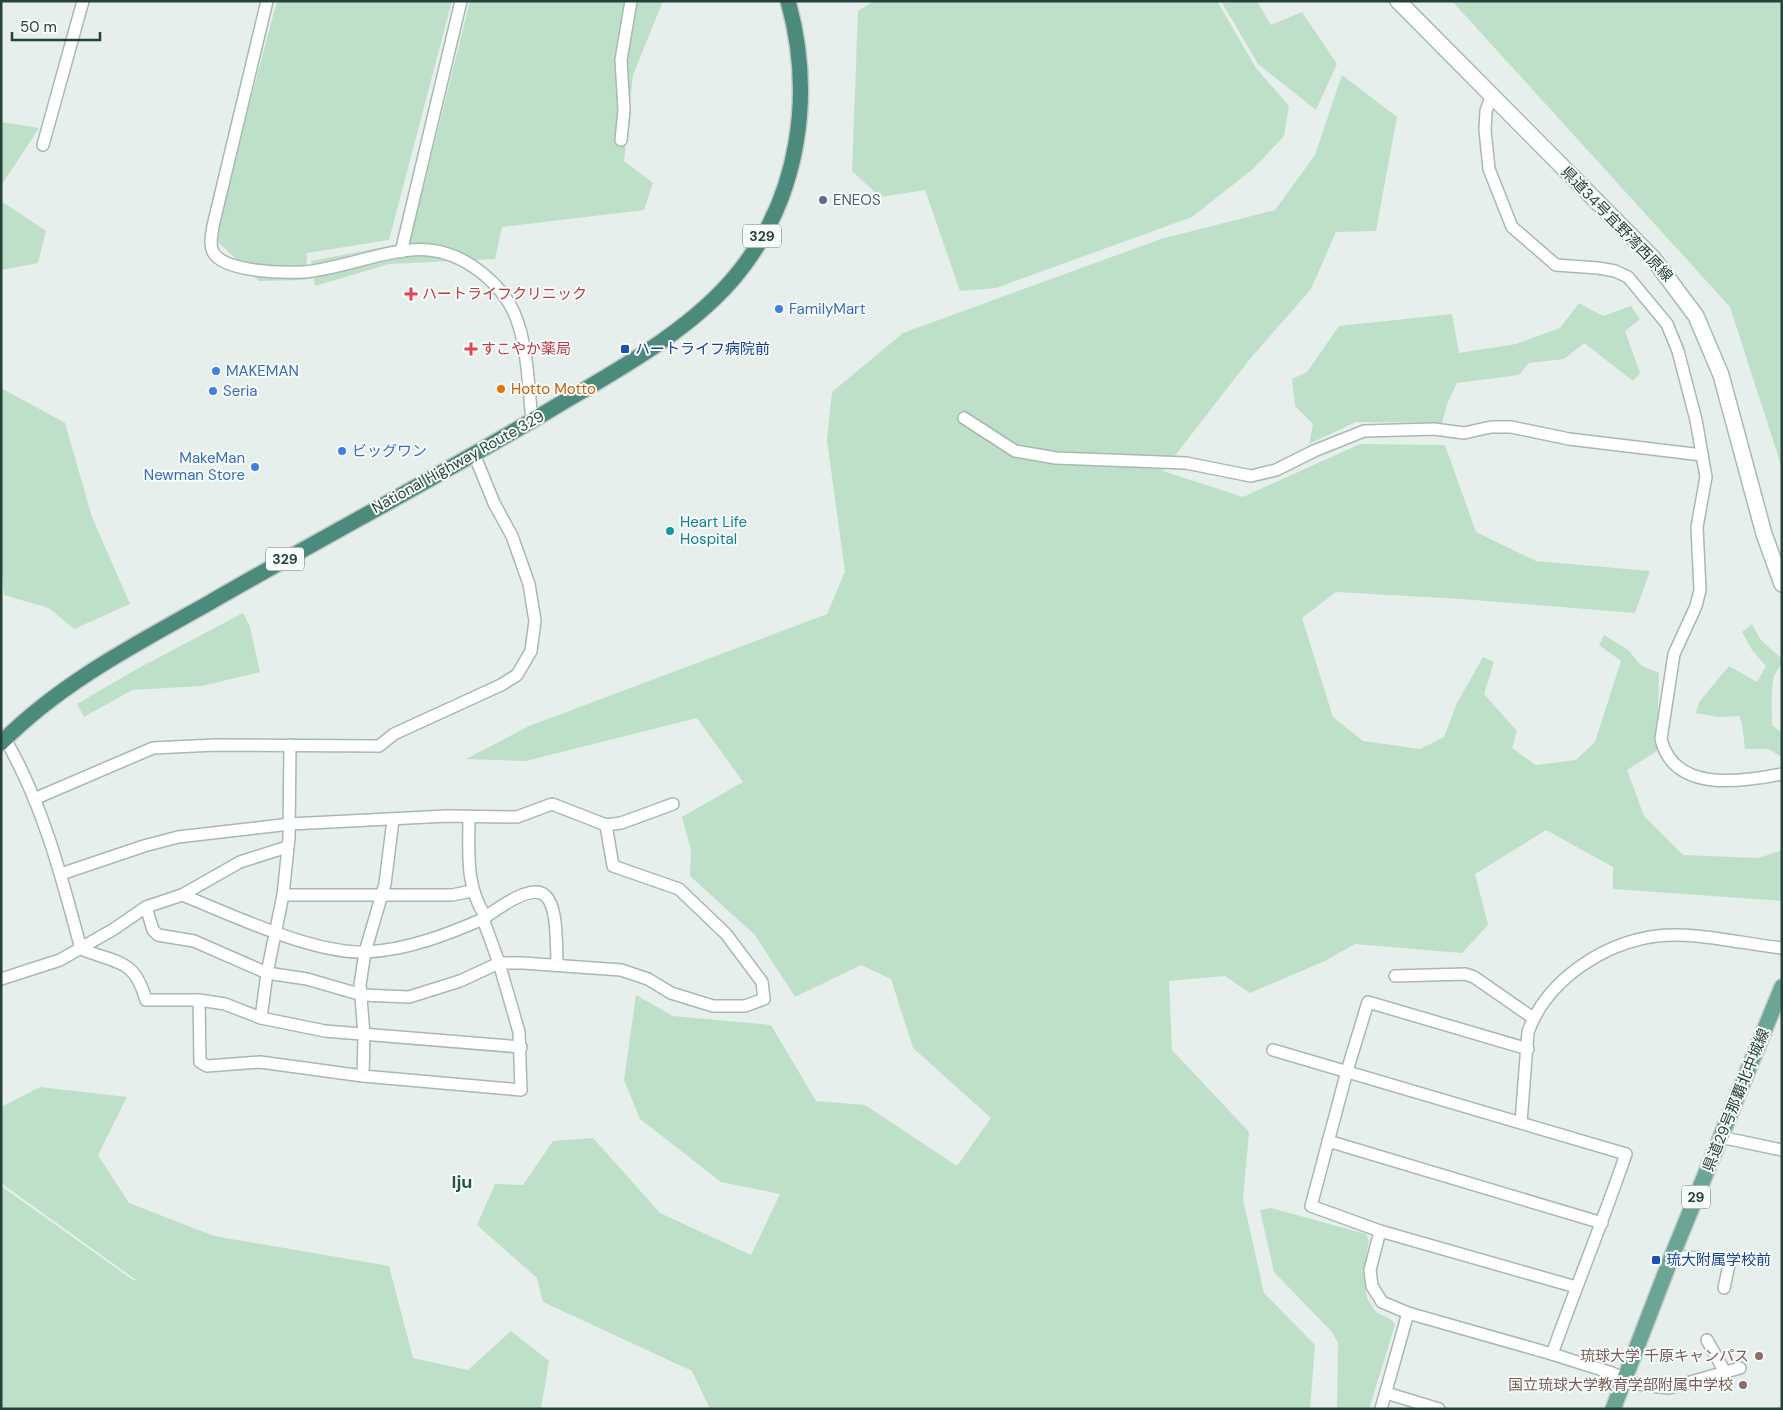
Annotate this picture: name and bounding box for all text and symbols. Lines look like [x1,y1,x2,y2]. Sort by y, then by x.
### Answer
scale bar [12,10,100,42]
text: 50 m [20,17,57,37]
street label: 県道34号宜野湾西原線 [1557,162,1677,286]
place label: ENEOS [833,190,881,210]
marker: ENEOS [817,194,829,206]
road number: 329 [743,225,781,248]
place label: ハートライフクリニック [422,284,587,304]
marker: ハートライフクリニック [404,287,418,301]
place label: FamilyMart [789,299,866,319]
marker: FamilyMart [773,303,785,315]
place label: すこやか薬局 [481,339,571,359]
place label: ハートライフ病院前 [635,339,770,359]
marker: すこやか薬局 [465,343,477,355]
marker: ハートライフ病院前 [619,343,631,355]
place label: MAKEMAN [226,361,299,381]
marker: MAKEMAN [210,365,222,377]
place label: Hotto Motto [511,379,596,399]
place label: Seria [223,381,258,401]
marker: Hotto Motto [495,383,507,395]
marker: Seria [207,385,219,397]
street label: National Highway Route 329 [368,406,548,518]
place label: ビッグワン [352,441,427,461]
marker: ビッグワン [336,445,348,457]
place label: MakeMan Newman Store [144,448,245,485]
marker: MakeMan Newman Store [249,461,261,473]
place label: Heart Life Hospital [680,512,747,549]
marker: Heart Life Hospital [664,525,676,537]
road number: 329 [266,548,304,570]
street label: 県道29号那覇北中城線 [1698,1025,1774,1175]
district label: Iju [452,1170,472,1194]
road number: 29 [1682,1186,1710,1208]
place label: 琉大附属学校前 [1666,1250,1771,1270]
marker: 琉大附属学校前 [1650,1254,1662,1266]
place label: 琉球大学 千原キャンパス [1580,1346,1749,1366]
marker: 琉球大学 千原キャンパス [1753,1350,1765,1362]
place label: 国立琉球大学教育学部附属中学校 [1508,1375,1733,1395]
marker: 国立琉球大学教育学部附属中学校 [1737,1379,1749,1391]

